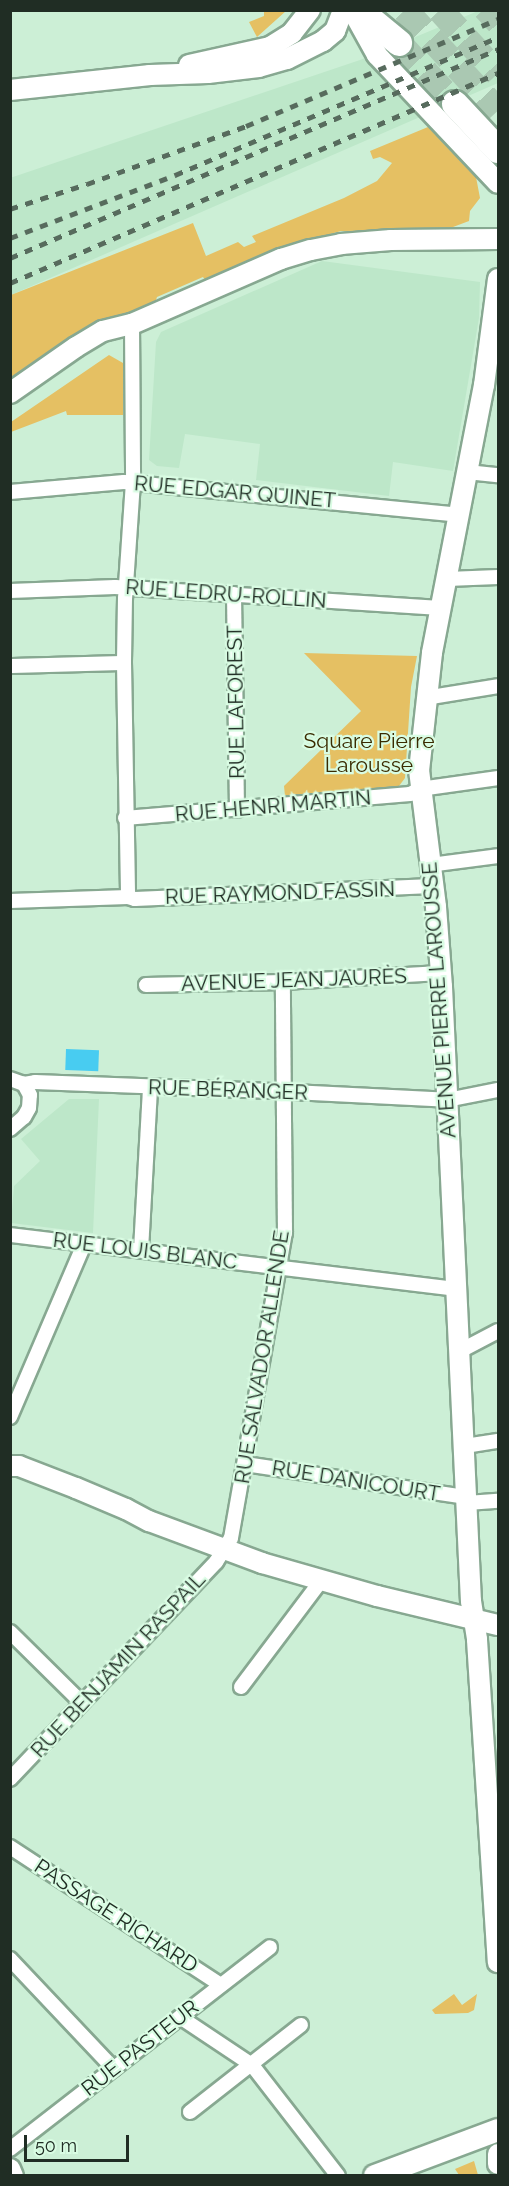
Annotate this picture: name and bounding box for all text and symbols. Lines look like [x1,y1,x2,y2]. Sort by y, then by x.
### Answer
street label: RUE EDGAR QUINET [133,471,337,513]
street label: RUE LEDRU-ROLLIN [125,574,327,614]
street label: RUE LAFOREST [222,625,250,779]
park label: Square Pierre Larousse [303,728,435,778]
street label: RUE HENRI MARTIN [174,785,372,827]
street label: AVENUE PIERRE LAROUSSE [417,861,461,1139]
street label: RUE RAYMOND FASSIN [164,876,396,910]
street label: AVENUE JEAN JAURÈS [180,963,408,997]
street label: RUE BÉRANGER [148,1075,308,1105]
street label: RUE LOUIS BLANC [51,1227,239,1275]
street label: RUE SALVADOR ALLENDE [229,1228,295,1486]
street label: RUE DANICOURT [270,1455,442,1507]
street label: RUE BENJAMIN RASPAIL [26,1567,210,1763]
street label: PASSAGE RICHARD [30,1854,202,1978]
street label: RUE PASTEUR [76,1994,204,2102]
scale bar [27,2123,132,2161]
text: 50 m [35,2135,77,2156]

